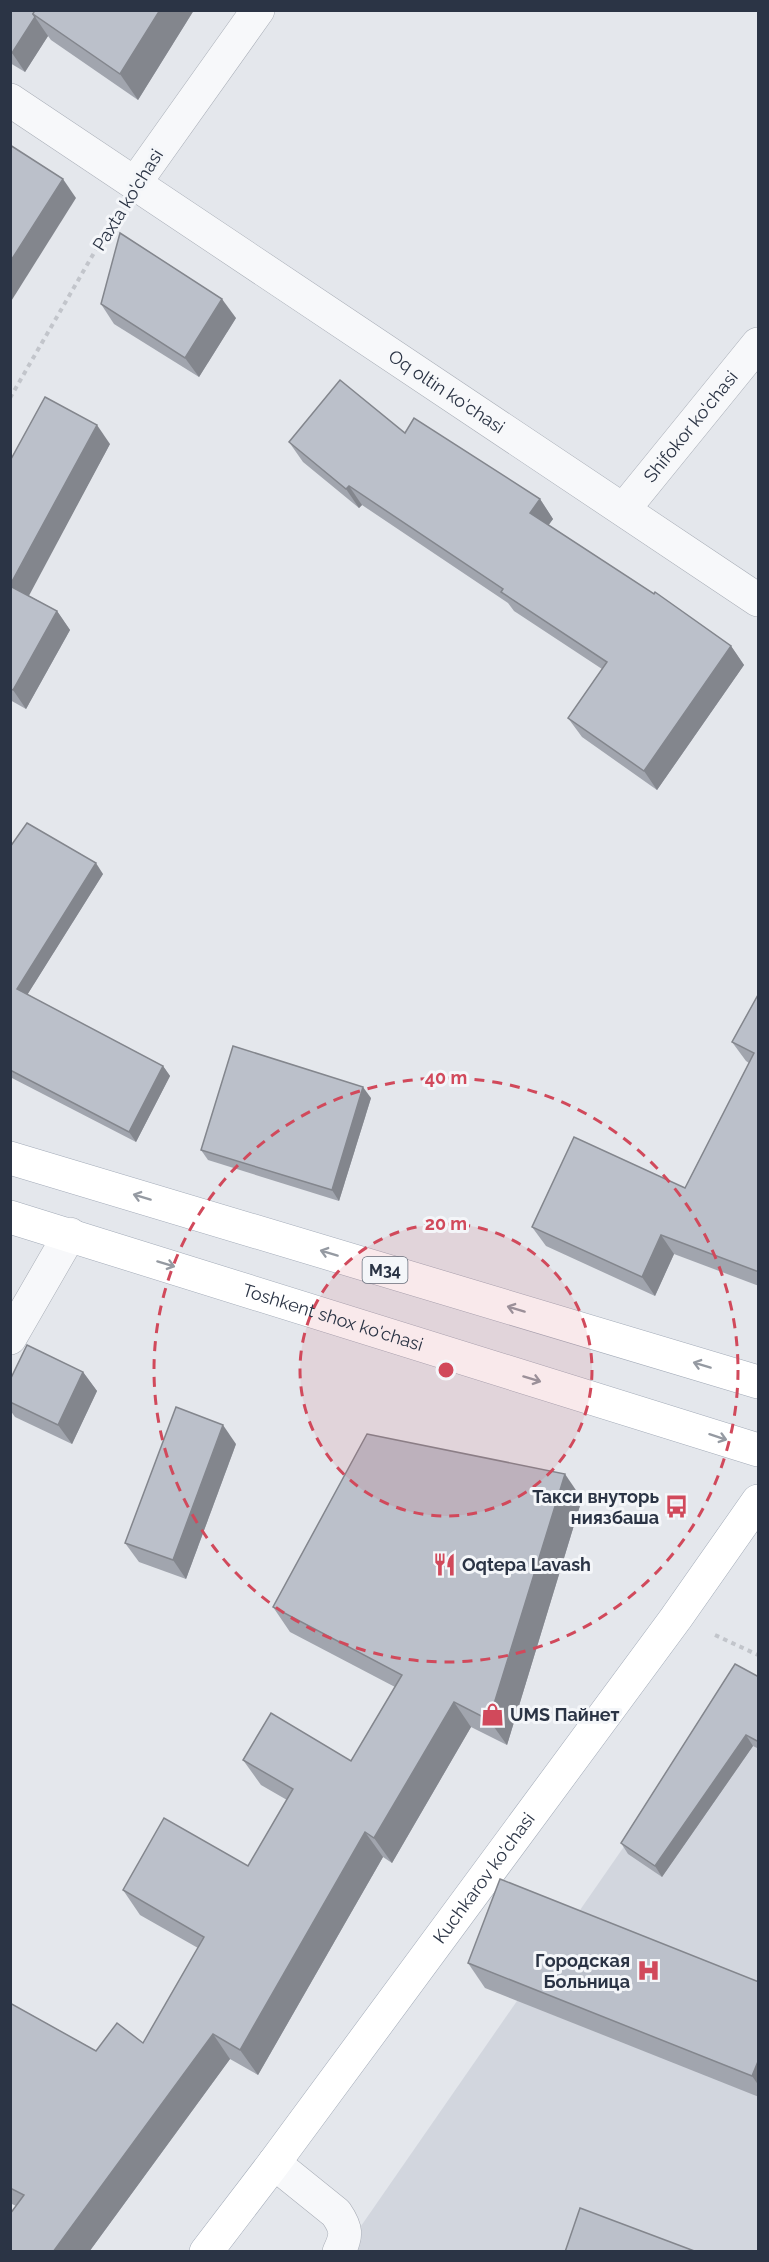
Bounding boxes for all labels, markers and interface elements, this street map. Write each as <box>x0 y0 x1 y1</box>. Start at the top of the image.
street label: Paxta ko'chasi <box>88 145 167 254</box>
street label: Oq oltin ko'chasi <box>385 345 509 438</box>
street label: Shifokor ko'chasi <box>639 366 742 486</box>
text: 40 m <box>425 1067 467 1088</box>
one-way arrow <box>133 1191 152 1202</box>
text: 20 m <box>425 1213 467 1234</box>
one-way arrow <box>320 1247 339 1258</box>
road number: M34 <box>362 1257 408 1283</box>
one-way arrow <box>156 1259 175 1270</box>
street label: Toshkent shox ko'chasi <box>240 1279 426 1355</box>
one-way arrow <box>507 1303 526 1314</box>
one-way arrow <box>693 1359 712 1370</box>
centre of rings <box>436 1360 456 1380</box>
one-way arrow <box>522 1374 541 1385</box>
one-way arrow <box>708 1432 727 1443</box>
place label: Такси внуторь ниязбаша <box>532 1486 659 1528</box>
bus stop icon: Такси внуторь ниязбаша <box>664 1494 690 1520</box>
restaurant icon: Oqtepa Lavash <box>431 1552 457 1578</box>
place label: Oqtepa Lavash <box>462 1554 591 1575</box>
shop icon: UMS Пайнет <box>479 1702 505 1728</box>
place label: UMS Пайнет <box>510 1704 620 1725</box>
street label: Kuchkarov ko'chasi <box>429 1808 539 1947</box>
place label: Городская Больница <box>535 1950 630 1992</box>
hospital icon: Городская Больница <box>635 1958 661 1984</box>

